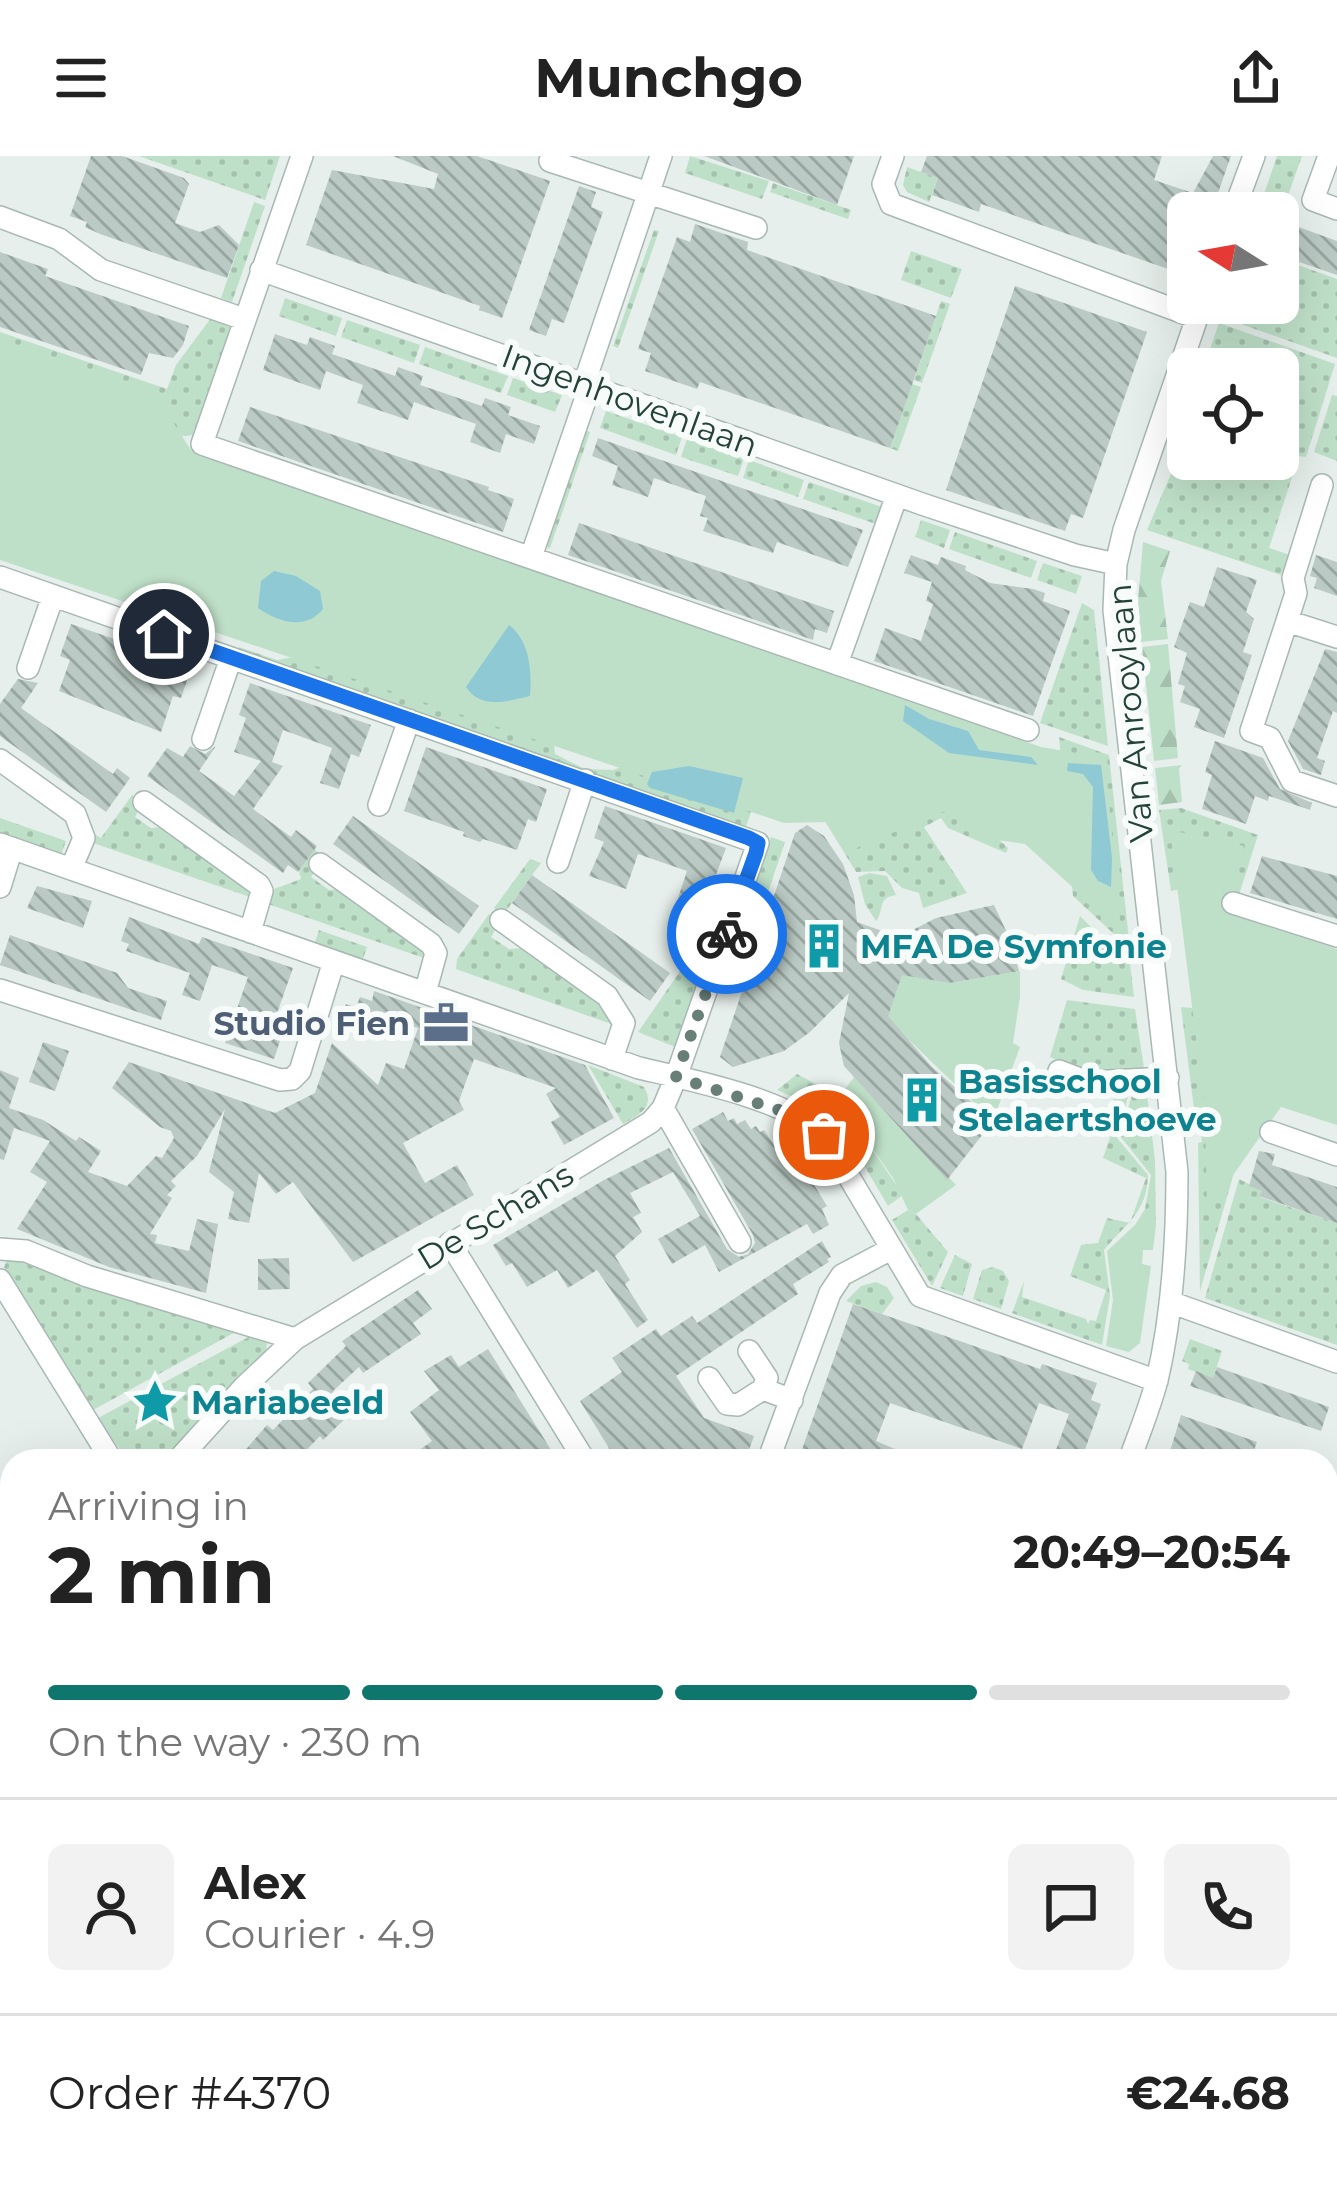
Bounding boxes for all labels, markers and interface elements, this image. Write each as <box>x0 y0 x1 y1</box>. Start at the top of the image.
icon: menu <box>48 45 114 111</box>
text: Munchgo <box>534 45 803 111</box>
icon: share <box>1223 45 1289 111</box>
north arrow <box>1167 192 1299 324</box>
map controls <box>1167 192 1299 480</box>
street label: Ingenhovenlaan <box>497 335 763 465</box>
button: locate <box>1167 348 1299 480</box>
street label: Van Anrooylaan <box>1099 582 1161 844</box>
pin <box>113 583 215 685</box>
icon: home <box>131 601 197 667</box>
courier <box>667 874 787 994</box>
icon: bike <box>694 901 760 967</box>
building icon: MFA De Symfonie <box>799 921 849 971</box>
place label: MFA De Symfonie <box>860 926 1167 966</box>
office icon: Studio Fien <box>421 998 471 1048</box>
place label: Studio Fien <box>214 1003 410 1043</box>
place label: Basisschool Stelaertshoeve <box>958 1061 1217 1139</box>
building icon: Basisschool Stelaertshoeve <box>897 1075 947 1125</box>
pin <box>773 1084 875 1186</box>
icon: bag <box>791 1102 857 1168</box>
street label: De Schans <box>410 1154 580 1278</box>
place icon: Mariabeeld <box>130 1377 180 1427</box>
place label: Mariabeeld <box>191 1382 384 1422</box>
text: Arriving in <box>48 1482 249 1530</box>
text: 20:49–20:54 <box>1013 1524 1290 1579</box>
text: 2 min <box>48 1527 275 1623</box>
text: On the way · 230 m <box>48 1718 422 1766</box>
button: person <box>48 1844 174 1970</box>
button: chat <box>1008 1844 1134 1970</box>
button: phone <box>1164 1844 1290 1970</box>
text: Alex <box>204 1855 307 1910</box>
text: Courier · 4.9 <box>204 1910 435 1958</box>
text: Order #4370 <box>48 2065 331 2120</box>
text: €24.68 <box>1126 2065 1290 2120</box>

